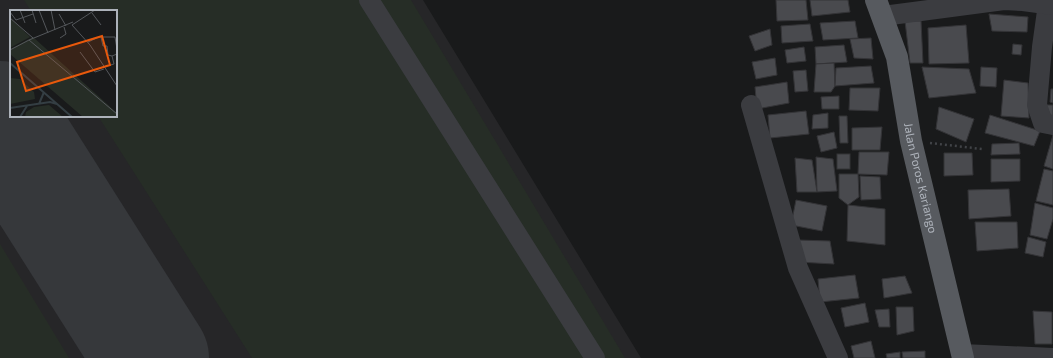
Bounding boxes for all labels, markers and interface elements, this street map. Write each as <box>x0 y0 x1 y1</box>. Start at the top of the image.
inset map <box>10 10 117 117</box>
street label: Jalan Poros Kariango <box>902 121 941 235</box>

